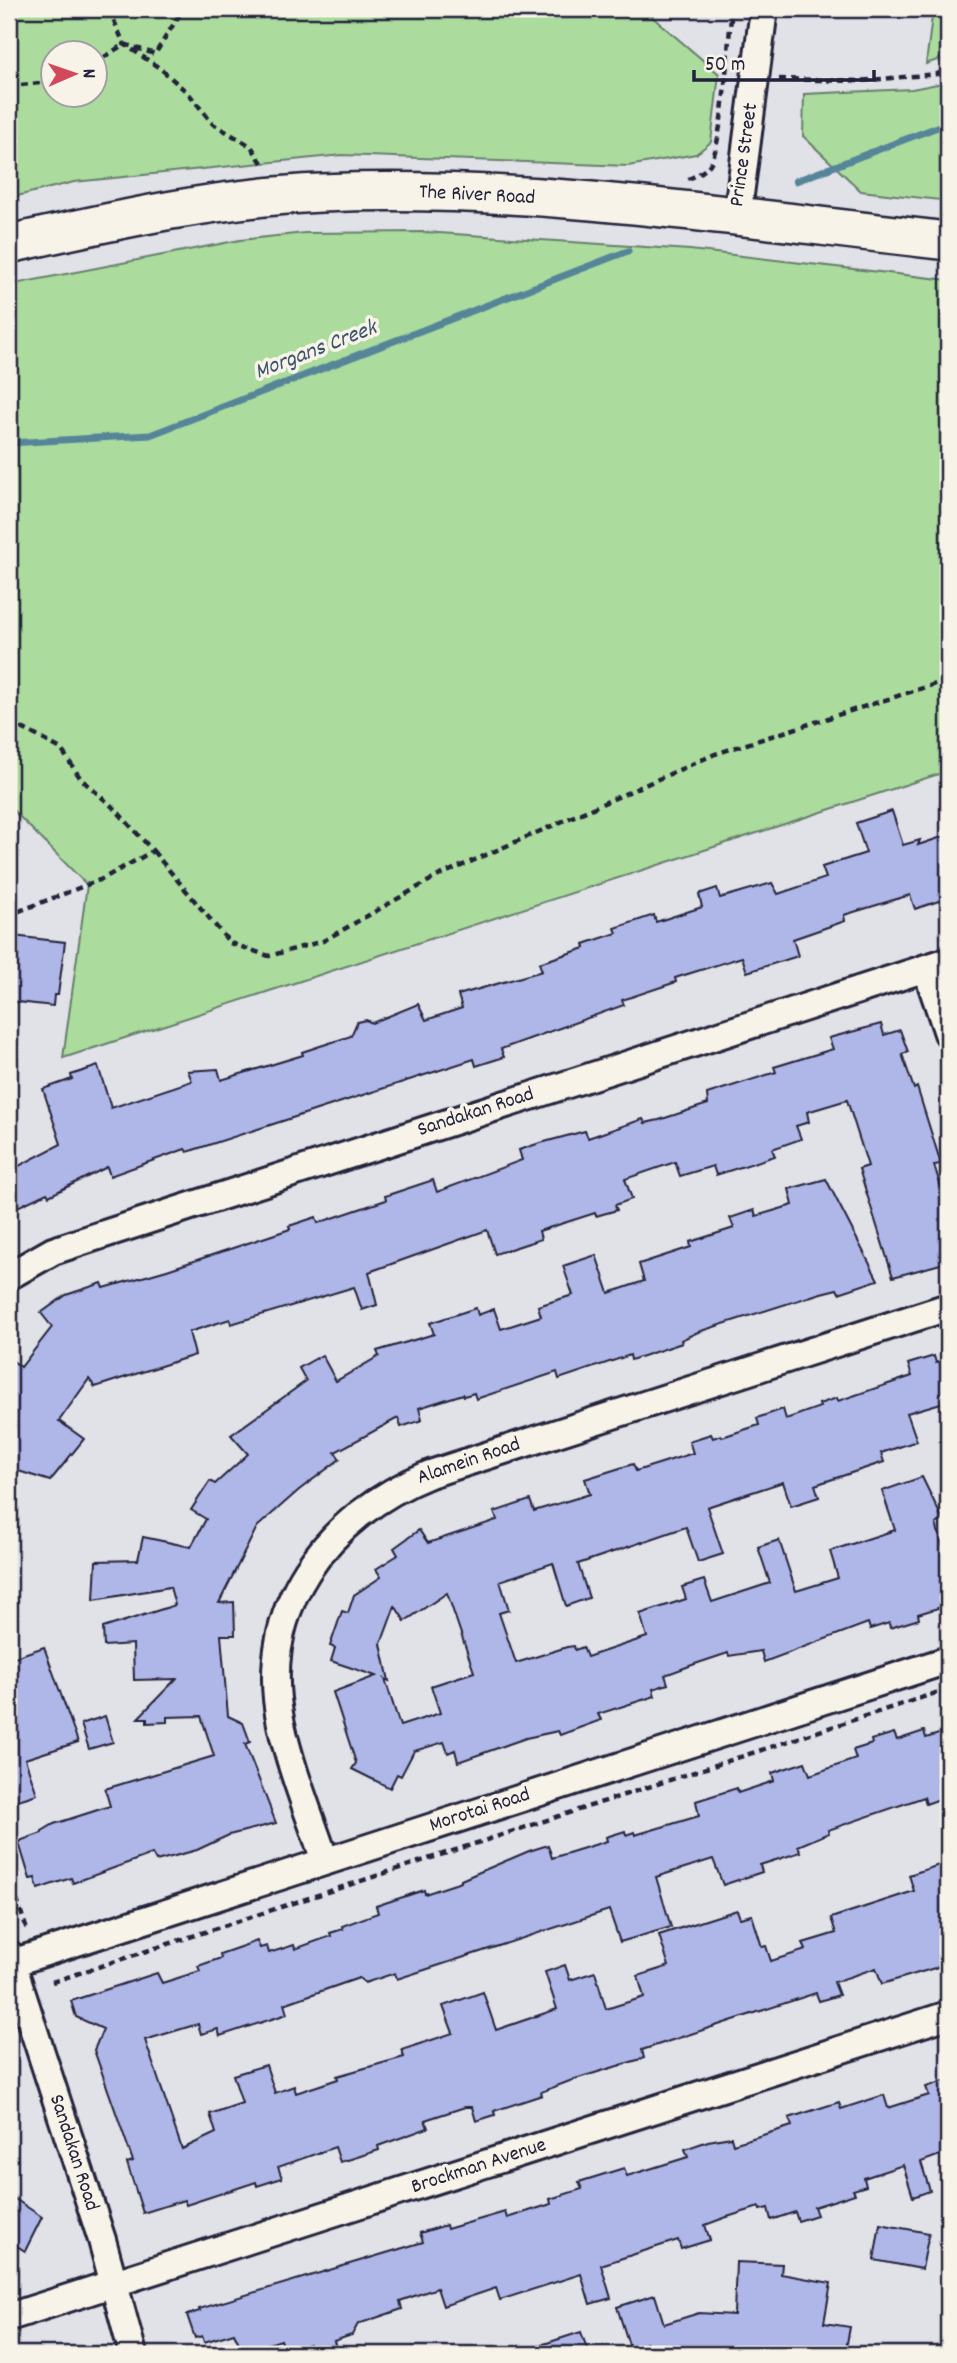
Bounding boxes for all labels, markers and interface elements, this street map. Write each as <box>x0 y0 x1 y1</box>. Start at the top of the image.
north arrow <box>38 38 108 108</box>
scale bar <box>694 38 875 82</box>
text: 50 m <box>705 51 745 81</box>
text: N <box>74 68 101 79</box>
street label: Prince Street <box>723 101 767 209</box>
street label: The River Road <box>418 178 536 214</box>
water label: Morgans Creek <box>250 312 384 389</box>
street label: Sandakan Road <box>414 1080 538 1146</box>
street label: Alamein Road <box>413 1430 525 1494</box>
street label: Morotai Road <box>426 1781 534 1841</box>
street label: Sandakan Road <box>40 2091 106 2215</box>
street label: Brockman Avenue <box>408 2131 550 2203</box>

